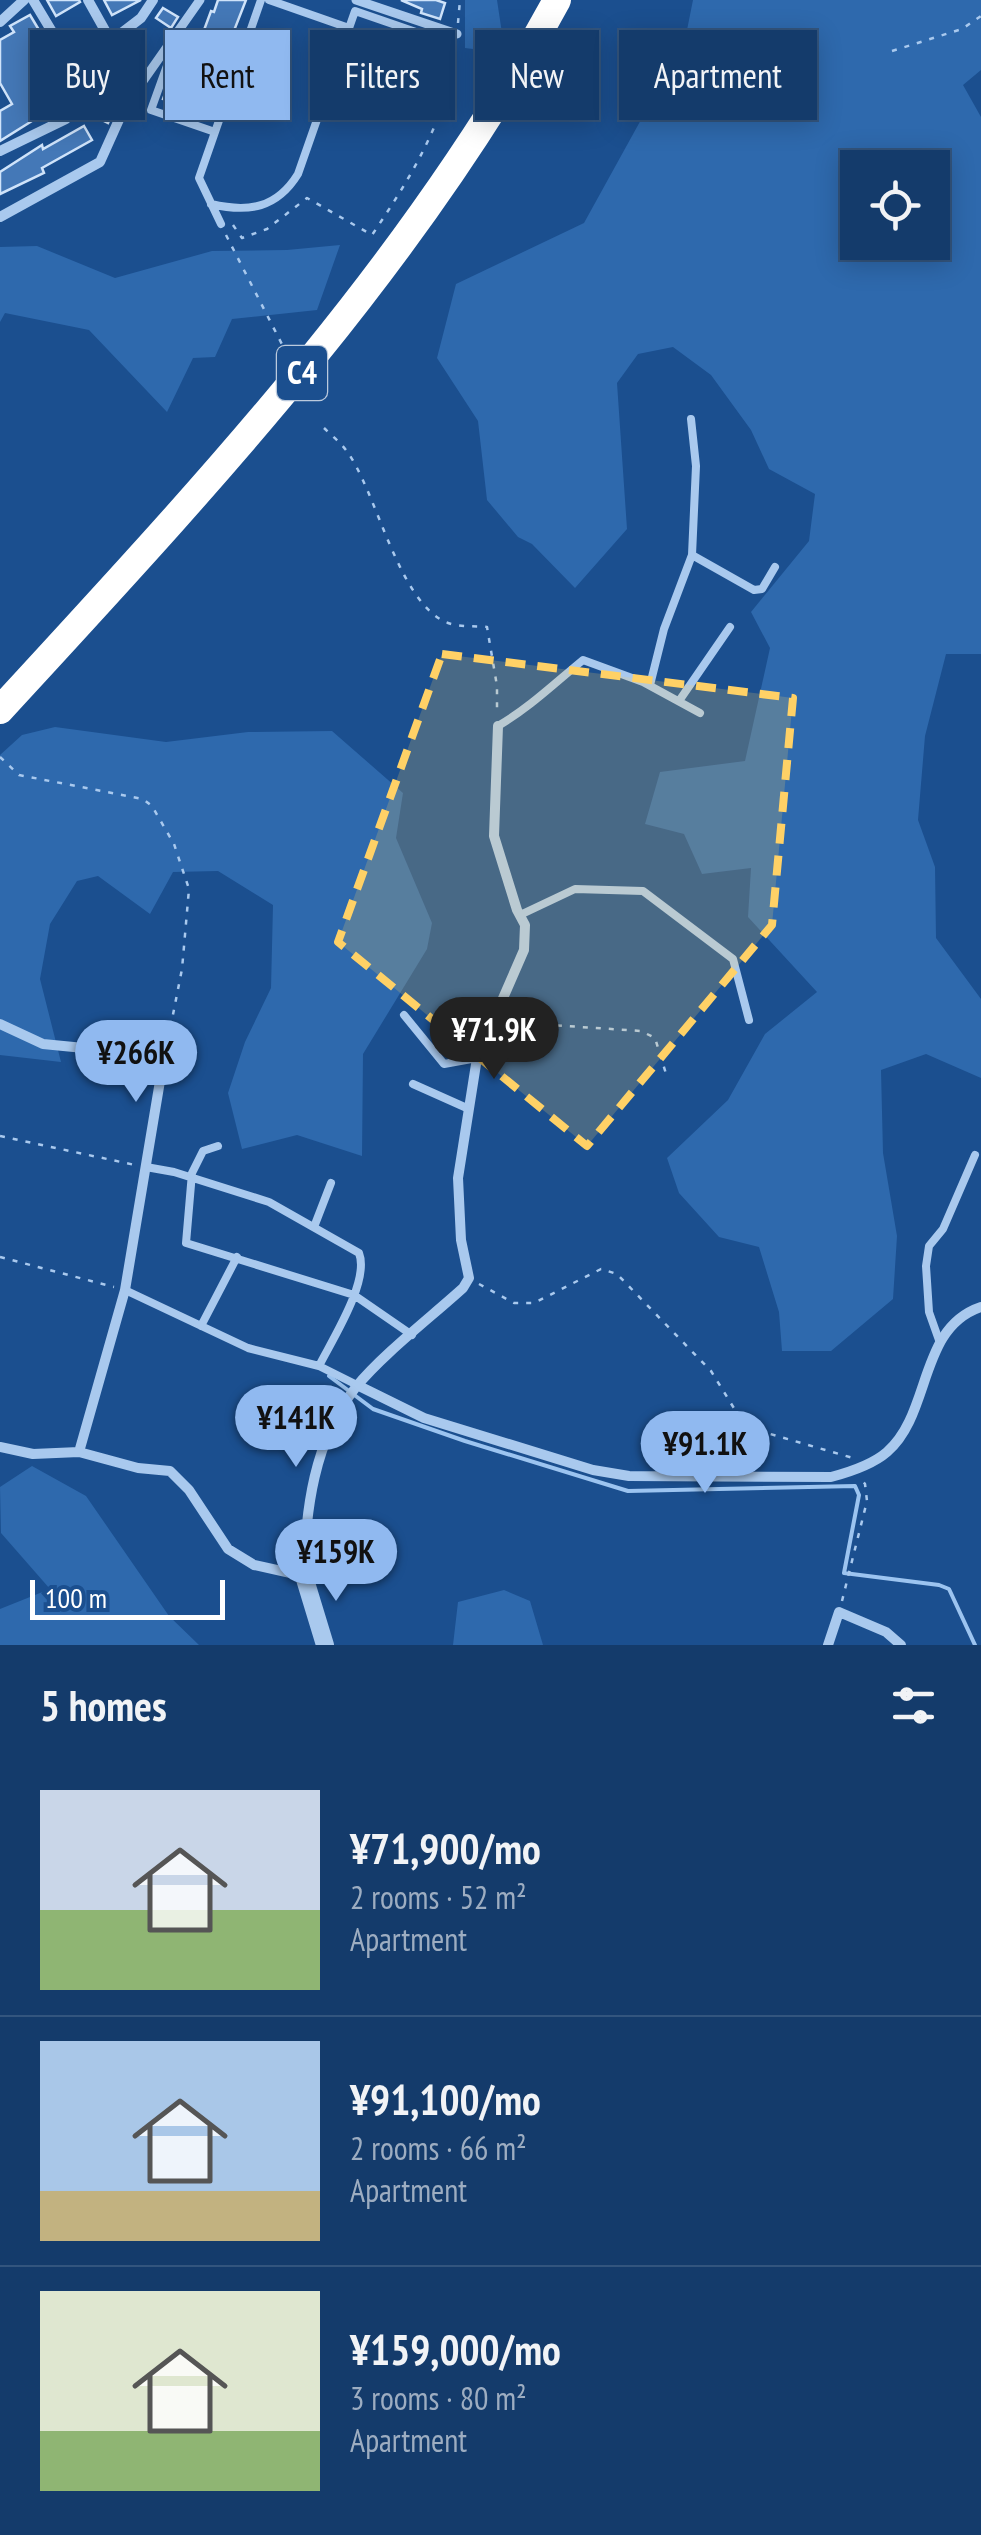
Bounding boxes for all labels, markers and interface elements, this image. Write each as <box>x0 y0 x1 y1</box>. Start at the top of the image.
chip: Buy <box>30 30 145 120</box>
chip: Rent <box>165 30 290 120</box>
chip: Filters <box>310 30 455 120</box>
chip: New <box>475 30 599 120</box>
chip: Apartment <box>619 30 817 120</box>
map controls <box>840 150 950 260</box>
button: locate <box>840 150 950 260</box>
road number: C4 <box>277 346 327 400</box>
pin: ¥71.9K <box>413 997 575 1082</box>
text: ¥71.9K <box>452 1008 536 1050</box>
pin: ¥266K <box>66 1020 206 1105</box>
text: ¥266K <box>97 1031 175 1073</box>
pin: ¥141K <box>226 1385 366 1470</box>
text: ¥141K <box>257 1396 335 1438</box>
pin: ¥91.1K <box>624 1411 786 1496</box>
text: ¥91.1K <box>663 1422 747 1464</box>
pin: ¥159K <box>266 1519 406 1604</box>
text: ¥159K <box>297 1530 375 1572</box>
scale bar <box>30 1575 225 1620</box>
text: 100 m <box>45 1579 107 1616</box>
text: 5 homes <box>40 1678 167 1733</box>
icon: filters <box>886 1678 941 1733</box>
text: ¥71,900/mo <box>350 1821 541 1876</box>
icon: home <box>120 1830 240 1950</box>
text: 2 rooms · 52 m² <box>350 1876 527 1918</box>
text: Apartment <box>350 1918 467 1960</box>
text: ¥91,100/mo <box>350 2072 541 2127</box>
icon: home <box>120 2081 240 2201</box>
text: 2 rooms · 66 m² <box>350 2127 527 2169</box>
text: Apartment <box>350 2169 467 2211</box>
text: ¥159,000/mo <box>350 2322 561 2377</box>
icon: home <box>120 2331 240 2451</box>
text: 3 rooms · 80 m² <box>350 2377 527 2419</box>
text: Apartment <box>350 2419 467 2461</box>

